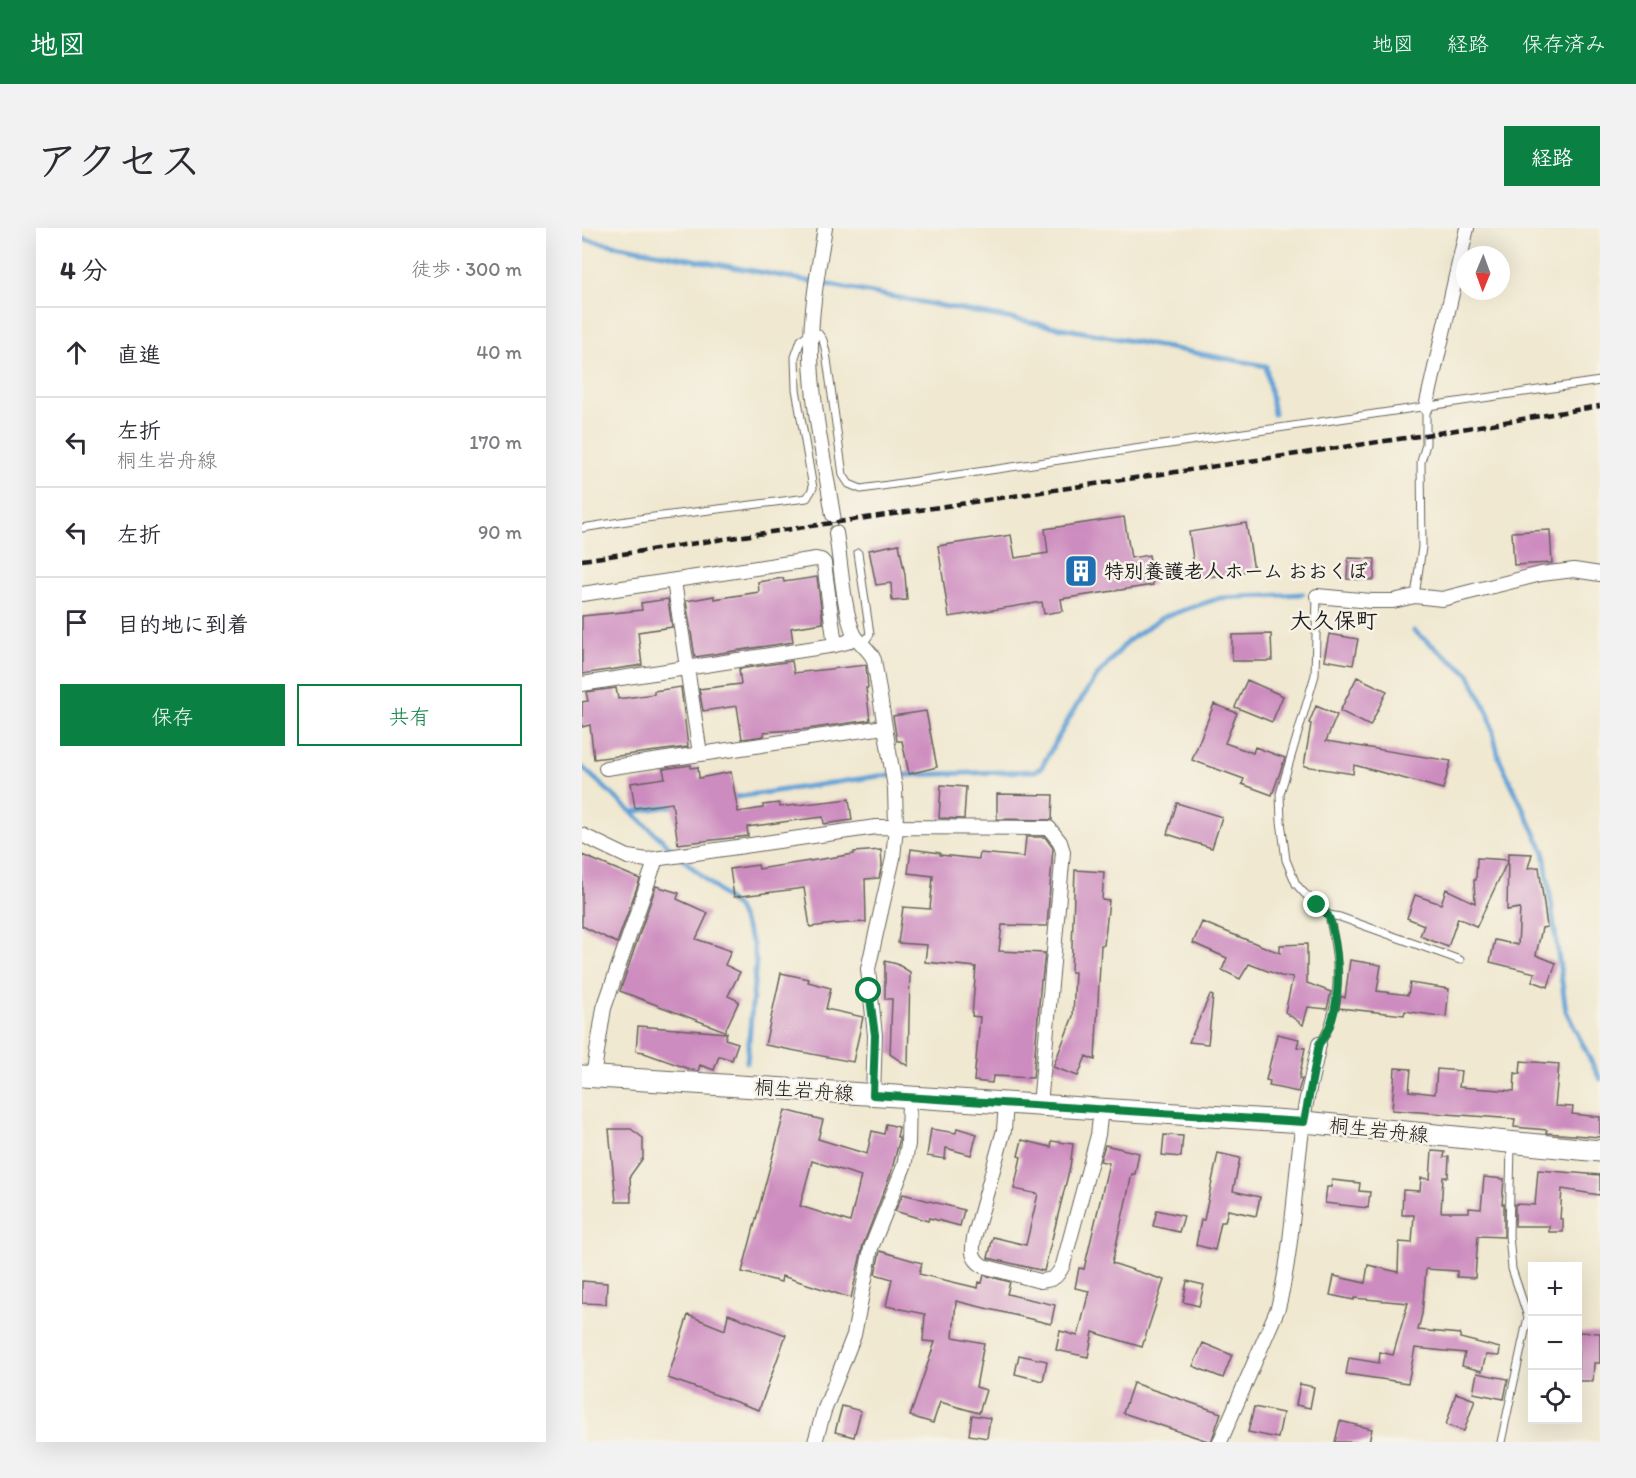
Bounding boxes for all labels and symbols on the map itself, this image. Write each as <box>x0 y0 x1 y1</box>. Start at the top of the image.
north arrow <box>1456 246 1510 300</box>
building icon: 特別養護老人ホーム おおくぼ <box>1063 553 1099 589</box>
place label: 特別養護老人ホーム おおくぼ <box>1104 559 1368 583</box>
district label: 大久保町 <box>1290 607 1378 634</box>
route end <box>1303 891 1329 917</box>
route start <box>855 977 881 1003</box>
street label: 桐生岩舟線 <box>753 1075 855 1105</box>
street label: 桐生岩舟線 <box>1328 1113 1430 1147</box>

